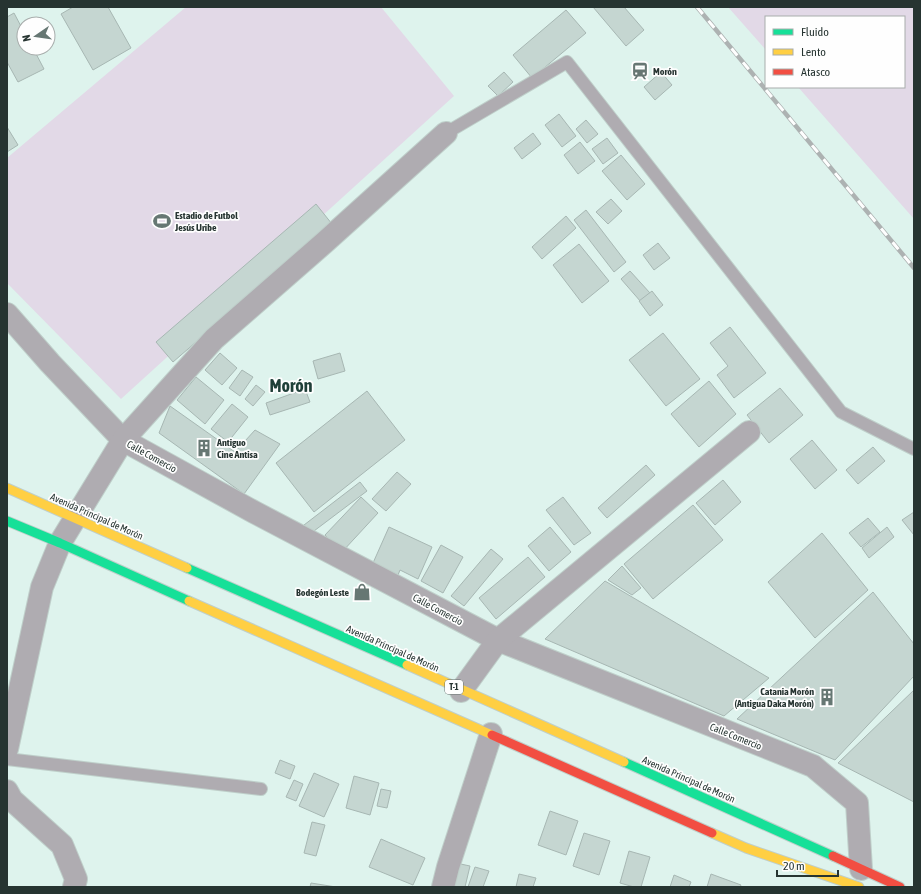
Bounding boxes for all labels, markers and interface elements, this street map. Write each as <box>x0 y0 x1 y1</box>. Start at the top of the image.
north arrow <box>16 16 56 56</box>
legend <box>765 16 905 88</box>
text: Fluido <box>801 25 829 39</box>
text: N <box>20 34 33 43</box>
text: Lento <box>801 45 826 59</box>
station icon: Morón <box>630 61 650 81</box>
text: Atasco <box>801 65 831 79</box>
place label: Morón <box>653 66 677 77</box>
place label: Estadio de Futbol Jesús Uribe <box>174 210 238 233</box>
sports icon: Estadio de Futbol Jesús Uribe <box>152 211 172 231</box>
district label: Morón <box>269 375 313 396</box>
place label: Antiguo Cine Antisa <box>216 437 258 460</box>
street label: Calle Comercio <box>125 438 179 475</box>
building icon: Antiguo Cine Antisa <box>194 438 214 458</box>
street label: Avenida Principal de Morón <box>49 491 145 542</box>
shop icon: Bodegón Leste <box>352 582 372 602</box>
place label: Bodegón Leste <box>296 587 349 598</box>
street label: Calle Comercio <box>411 592 465 627</box>
street label: Avenida Principal de Morón <box>345 623 441 674</box>
road number: T-1 <box>445 680 463 694</box>
place label: Catania Morón (Antigua Daka Morón) <box>735 686 814 709</box>
building icon: Catania Morón (Antigua Daka Morón) <box>817 687 837 707</box>
street label: Calle Comercio <box>708 721 764 752</box>
street label: Avenida Principal de Morón <box>641 754 737 805</box>
scale bar <box>777 852 838 878</box>
text: 20 m <box>783 859 805 873</box>

